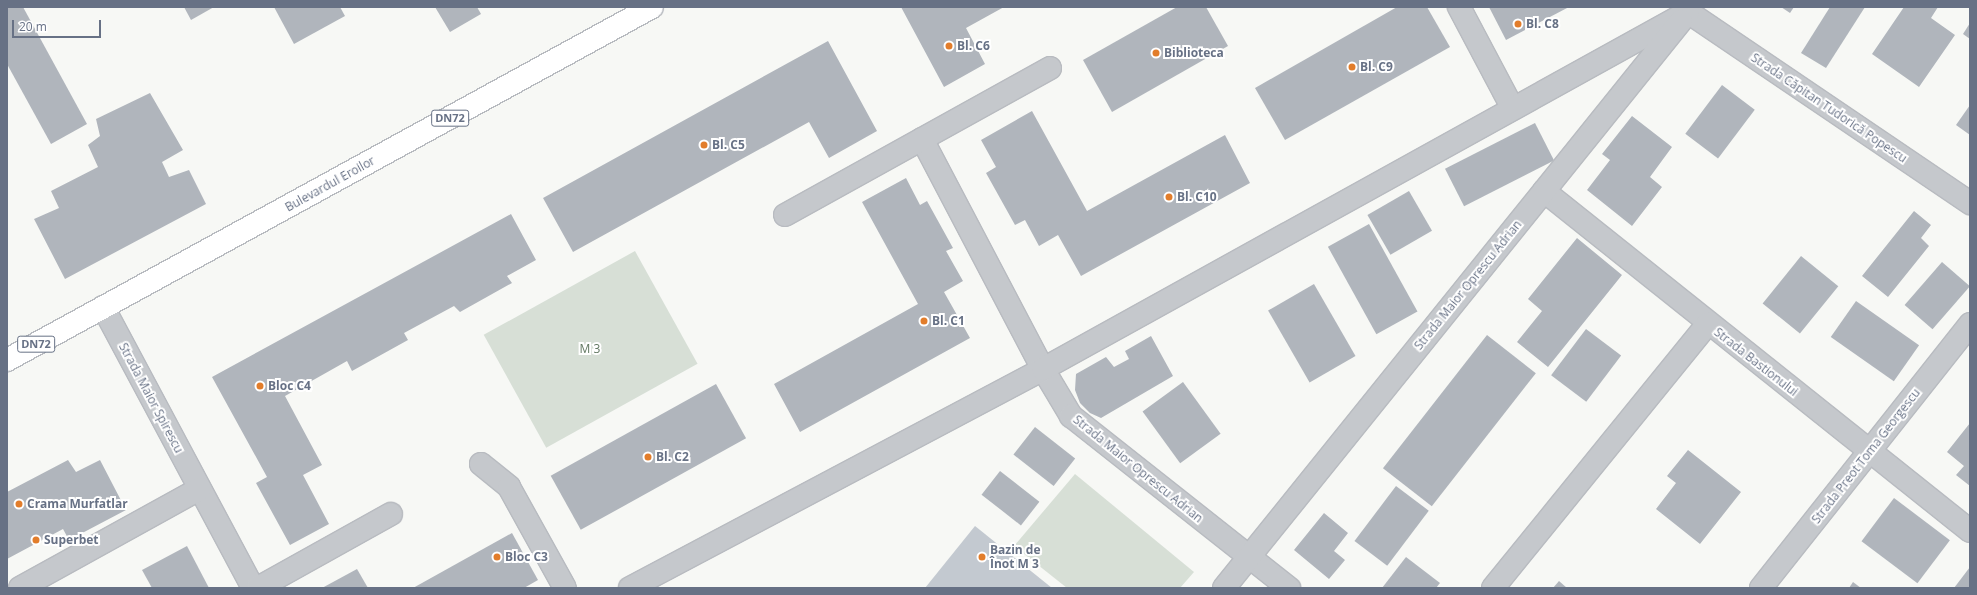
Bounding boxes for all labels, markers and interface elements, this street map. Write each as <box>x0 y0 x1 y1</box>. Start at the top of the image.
scale bar <box>14 12 103 38</box>
place label: Bl. C8 <box>1526 17 1559 31</box>
text: 20 m <box>19 18 47 35</box>
marker: Bl. C8 <box>1513 19 1523 29</box>
place label: Bl. C6 <box>957 39 990 53</box>
marker: Bl. C6 <box>944 41 954 51</box>
place label: Biblioteca <box>1164 46 1224 60</box>
marker: Biblioteca <box>1151 48 1161 58</box>
street label: Strada Căpitan Tudorică Popescu <box>1748 50 1910 166</box>
place label: Bl. C9 <box>1360 60 1393 74</box>
marker: Bl. C9 <box>1347 62 1357 72</box>
road number: DN72 <box>431 109 469 127</box>
place label: Bl. C5 <box>712 138 745 152</box>
marker: Bl. C5 <box>699 140 709 150</box>
street label: Bulevardul Eroilor <box>283 153 377 215</box>
place label: Bl. C10 <box>1177 190 1217 204</box>
marker: Bl. C10 <box>1164 192 1174 202</box>
street label: Strada Maior Oprescu Adrian <box>1411 217 1525 353</box>
place label: Bl. C1 <box>932 314 965 328</box>
marker: Bl. C1 <box>919 316 929 326</box>
street label: Strada Bastionului <box>1711 325 1801 399</box>
road number: DN72 <box>17 335 55 353</box>
street label: Strada Maior Spirescu <box>116 340 186 456</box>
park label: M 3 <box>580 342 600 356</box>
place label: Bloc C4 <box>268 379 311 393</box>
marker: Bloc C4 <box>255 381 265 391</box>
street label: Strada Preot Toma Georgescu <box>1809 386 1923 526</box>
street label: Strada Maior Oprescu Adrian <box>1070 412 1206 526</box>
place label: Bl. C2 <box>656 450 689 464</box>
marker: Bl. C2 <box>643 452 653 462</box>
place label: Crama Murfatlar <box>27 497 128 511</box>
marker: Crama Murfatlar <box>14 499 24 509</box>
place label: Superbet <box>44 533 99 547</box>
marker: Superbet <box>31 535 41 545</box>
place label: Bazin de Înot M 3 <box>990 543 1041 571</box>
place label: Bloc C3 <box>505 550 548 564</box>
marker: Bloc C3 <box>492 552 502 562</box>
marker: Bazin de Înot M 3 <box>977 552 987 562</box>

